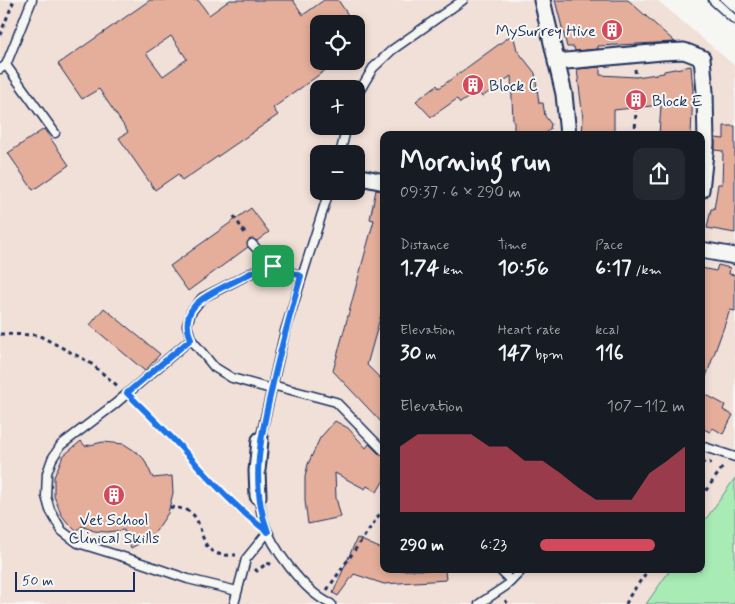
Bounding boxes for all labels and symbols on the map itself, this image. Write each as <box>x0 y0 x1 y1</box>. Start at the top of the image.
building icon: MySurrey Hive <box>600 18 624 42</box>
place label: MySurrey Hive <box>496 21 596 42</box>
building icon: Block C <box>461 73 485 97</box>
place label: Block C <box>489 76 538 97</box>
building icon: Block E <box>624 88 648 112</box>
place label: Block E <box>652 91 703 112</box>
pin <box>252 245 294 287</box>
building icon: Vet School Clinical Skills <box>102 483 126 507</box>
place label: Vet School Clinical Skills <box>69 510 159 549</box>
scale bar <box>15 569 135 592</box>

